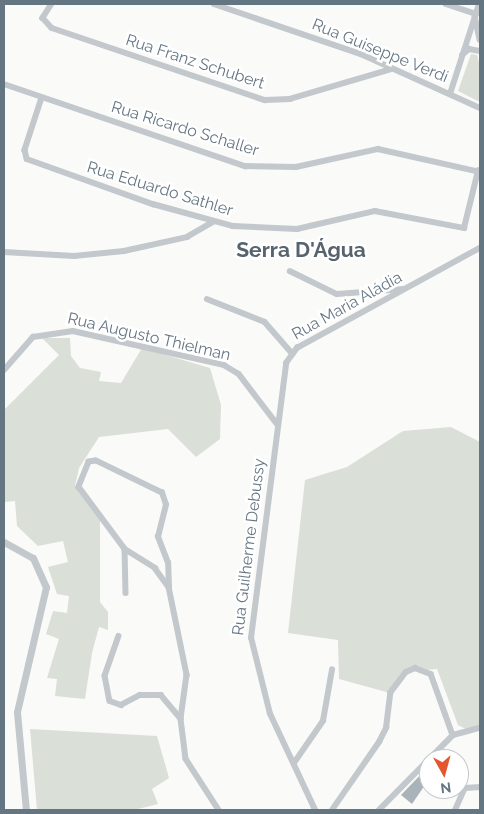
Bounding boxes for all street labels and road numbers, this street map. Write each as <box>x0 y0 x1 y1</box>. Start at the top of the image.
street label: Rua Guiseppe Verdi <box>309 15 451 87</box>
street label: Rua Franz Schubert <box>123 31 267 93</box>
street label: Rua Ricardo Schaller <box>109 97 261 161</box>
street label: Rua Eduardo Sathler <box>85 158 235 220</box>
street label: Rua Maria Aládia <box>288 268 406 344</box>
street label: Rua Augusto Thielman <box>65 309 233 365</box>
street label: Rua Guilherme Debussy <box>229 457 269 637</box>

